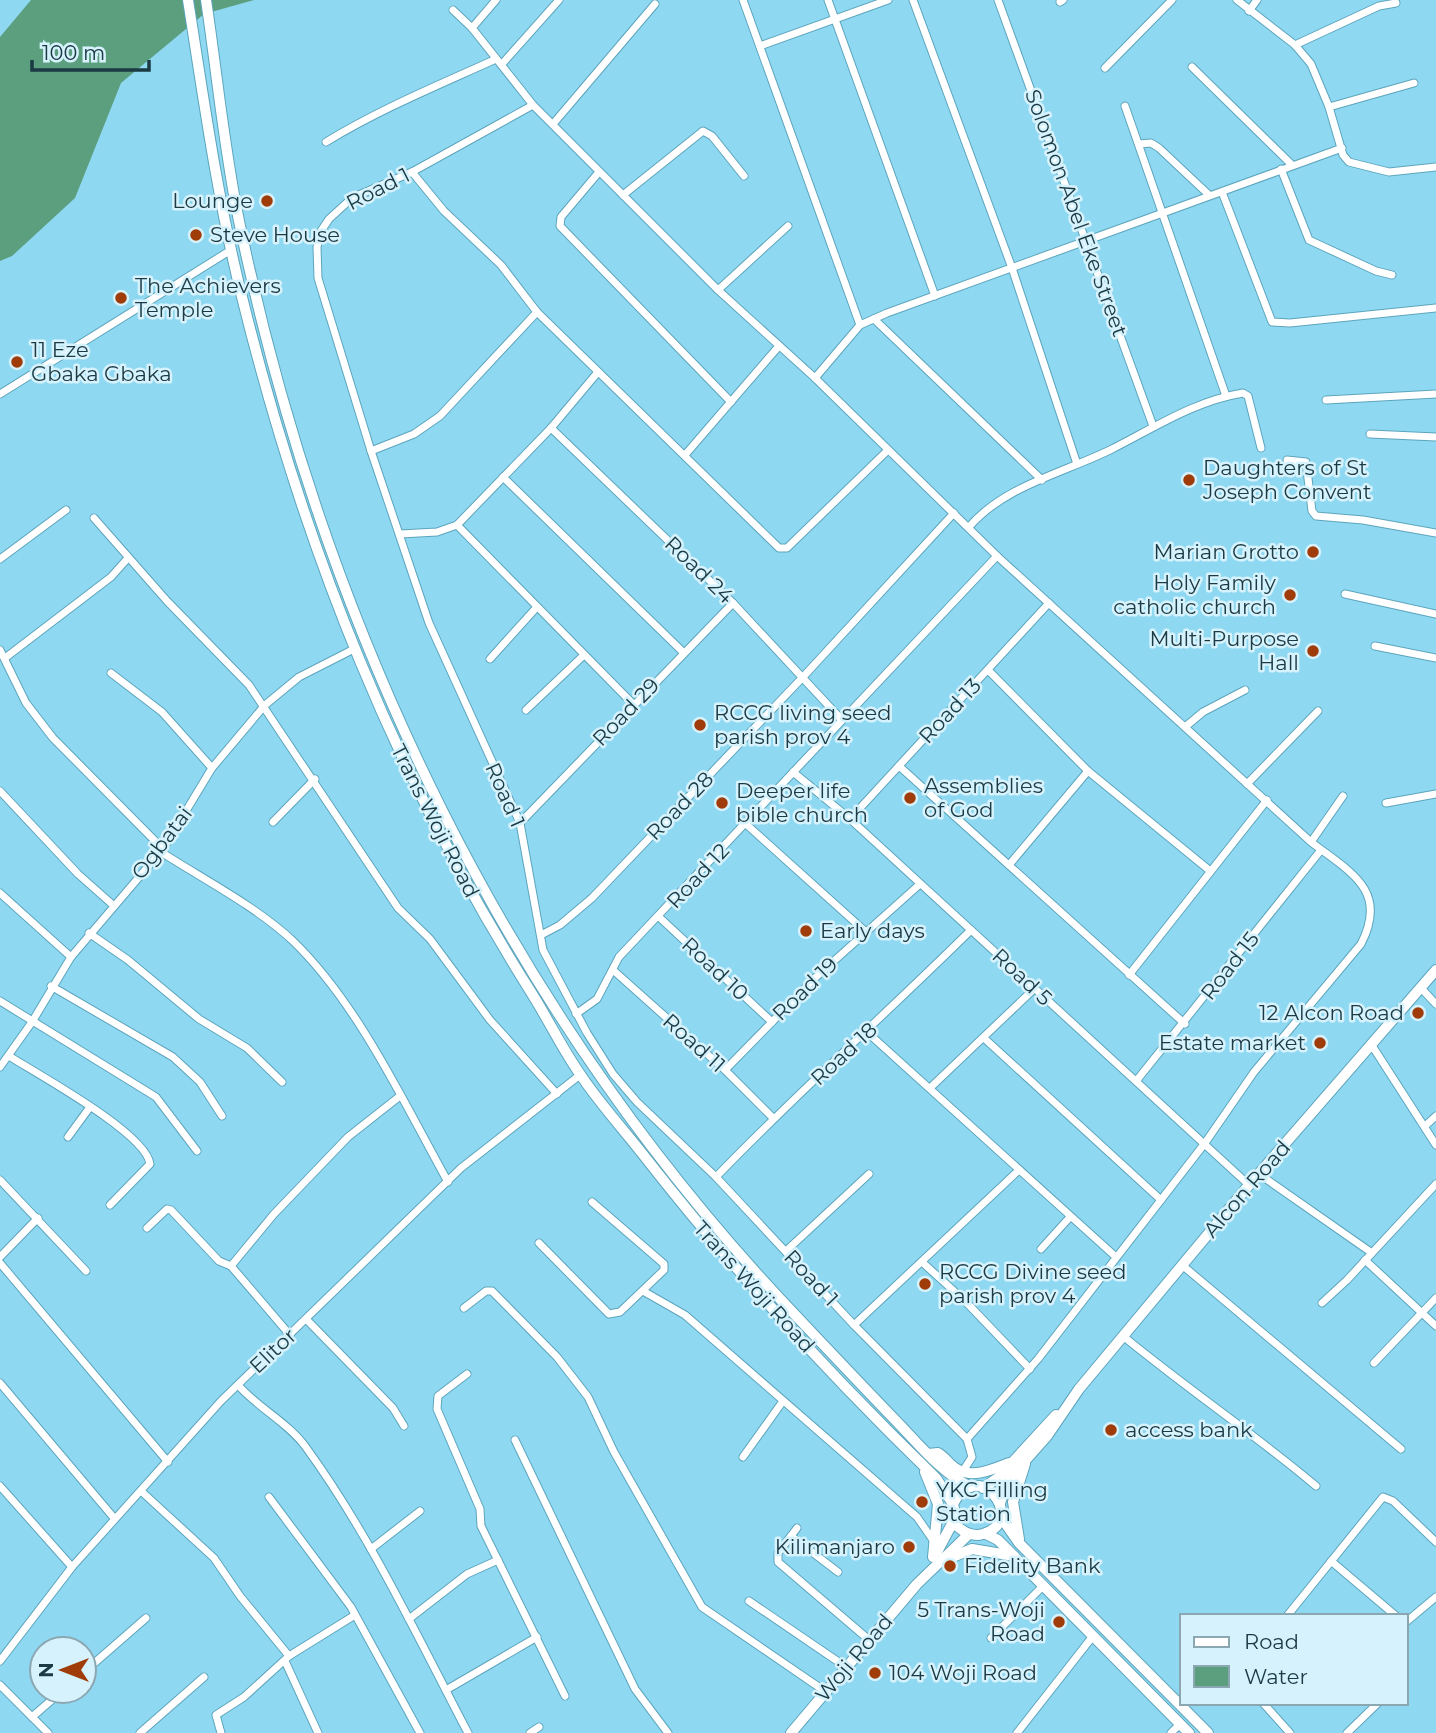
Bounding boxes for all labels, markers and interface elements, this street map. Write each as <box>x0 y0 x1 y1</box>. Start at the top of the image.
scale bar <box>32 28 149 72</box>
text: 100 m <box>42 40 105 65</box>
street label: Solomon Abel Eke Street <box>1020 86 1133 340</box>
street label: Road 1 <box>342 162 414 215</box>
place label: Lounge <box>172 188 253 213</box>
marker: Lounge <box>259 193 275 209</box>
place label: Steve House <box>210 222 340 247</box>
marker: Steve House <box>188 227 204 243</box>
place label: The Achievers Temple <box>135 273 281 322</box>
marker: The Achievers Temple <box>113 290 129 306</box>
place label: 11 Eze Gbaka Gbaka <box>31 337 172 386</box>
marker: 11 Eze Gbaka Gbaka <box>9 354 25 370</box>
place label: Daughters of St Joseph Convent <box>1202 455 1372 504</box>
marker: Daughters of St Joseph Convent <box>1181 472 1197 488</box>
street label: Road 24 <box>660 531 739 608</box>
place label: Marian Grotto <box>1153 539 1299 564</box>
marker: Marian Grotto <box>1305 544 1321 560</box>
place label: Holy Family catholic church <box>1113 570 1277 619</box>
marker: Holy Family catholic church <box>1282 587 1298 603</box>
place label: Multi-Purpose Hall <box>1149 626 1299 675</box>
marker: Multi-Purpose Hall <box>1305 643 1321 659</box>
street label: Road 29 <box>587 672 664 751</box>
street label: Road 13 <box>913 673 986 748</box>
place label: RCCG living seed parish prov 4 <box>714 700 892 749</box>
marker: RCCG living seed parish prov 4 <box>692 717 708 733</box>
street label: Trans Woji Road <box>386 740 485 902</box>
street label: Road 1 <box>480 759 531 831</box>
street label: Road 28 <box>641 766 718 845</box>
place label: Assemblies of God <box>924 773 1043 822</box>
place label: Deeper life bible church <box>736 778 868 827</box>
marker: Assemblies of God <box>902 790 918 806</box>
marker: Deeper life bible church <box>714 795 730 811</box>
street label: Ogbatai <box>126 801 197 884</box>
street label: Road 12 <box>661 838 734 913</box>
place label: Early days <box>820 918 925 943</box>
marker: Early days <box>798 923 814 939</box>
street label: Road 15 <box>1195 926 1264 1005</box>
street label: Road 10 <box>677 932 754 1006</box>
street label: Road 5 <box>987 943 1057 1011</box>
street label: Road 19 <box>767 952 842 1026</box>
place label: 12 Alcon Road <box>1259 1000 1404 1025</box>
marker: 12 Alcon Road <box>1410 1005 1426 1021</box>
street label: Road 11 <box>658 1008 731 1077</box>
street label: Road 18 <box>805 1017 882 1091</box>
place label: Estate market <box>1159 1030 1306 1055</box>
marker: Estate market <box>1312 1035 1328 1051</box>
street label: Alcon Road <box>1198 1135 1295 1242</box>
street label: Trans Woji Road <box>689 1216 820 1358</box>
street label: Road 1 <box>779 1244 844 1311</box>
place label: RCCG Divine seed parish prov 4 <box>939 1259 1127 1308</box>
marker: RCCG Divine seed parish prov 4 <box>917 1276 933 1292</box>
street label: Elitor <box>244 1323 301 1378</box>
place label: access bank <box>1125 1417 1253 1442</box>
marker: access bank <box>1103 1422 1119 1438</box>
place label: YKC Filling Station <box>936 1477 1048 1526</box>
marker: YKC Filling Station <box>914 1494 930 1510</box>
place label: Kilimanjaro <box>775 1534 895 1559</box>
marker: Kilimanjaro <box>901 1539 917 1555</box>
place label: Fidelity Bank <box>964 1553 1101 1578</box>
marker: Fidelity Bank <box>942 1558 958 1574</box>
place label: 5 Trans-Woji Road <box>917 1597 1045 1646</box>
street label: Woji Road <box>810 1609 898 1707</box>
marker: 5 Trans-Woji Road <box>1051 1614 1067 1630</box>
legend <box>1180 1614 1408 1705</box>
text: Road <box>1244 1629 1299 1654</box>
north arrow <box>28 1635 98 1705</box>
place label: 104 Woji Road <box>889 1660 1037 1685</box>
text: N <box>35 1662 58 1678</box>
text: Water <box>1244 1664 1308 1689</box>
marker: 104 Woji Road <box>867 1665 883 1681</box>

